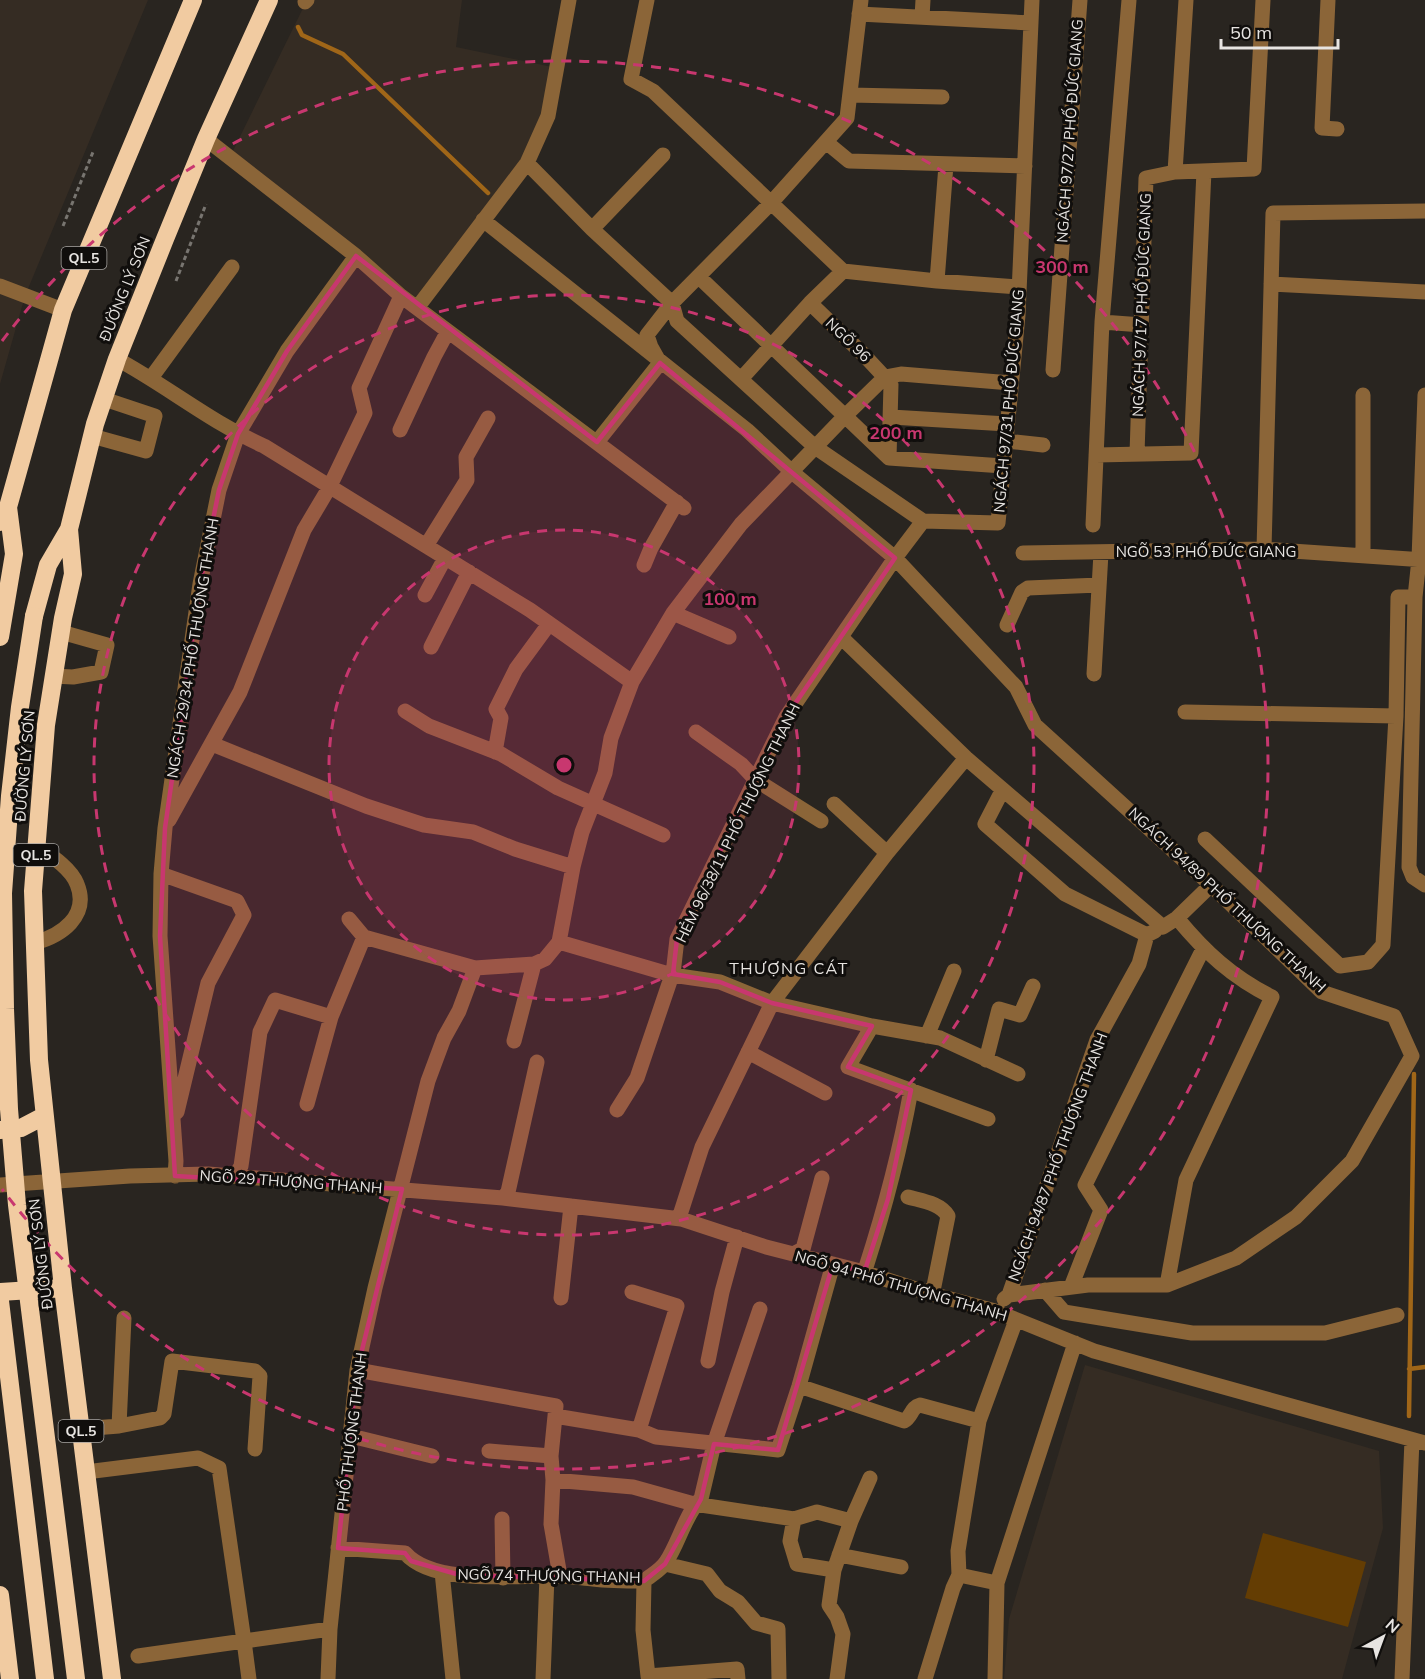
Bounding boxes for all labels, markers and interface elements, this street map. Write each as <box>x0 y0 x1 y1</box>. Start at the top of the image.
scale bar <box>1221 12 1338 50</box>
street label: NGÁCH 97/27 PHỐ ĐỨC GIANG <box>1051 18 1087 243</box>
text: 50 m <box>1230 21 1272 44</box>
street label: NGÁCH 97/17 PHỐ ĐỨC GIANG <box>1127 193 1155 417</box>
street label: ĐƯỜNG LÝ SƠN <box>95 234 154 344</box>
road number: QL.5 <box>62 247 106 269</box>
text: 300 m <box>1035 255 1089 278</box>
street label: NGÁCH 97/31 PHỐ ĐỨC GIANG <box>988 288 1028 513</box>
street label: NGÕ 96 <box>822 313 875 366</box>
text: 200 m <box>869 421 923 444</box>
street label: NGÁCH 29/34 PHỐ THƯỢNG THANH <box>162 516 222 779</box>
street label: NGÕ 53 PHỐ ĐỨC GIANG <box>1116 541 1296 561</box>
text: 100 m <box>703 587 757 610</box>
street label: HẺM 96/38/11 PHỐ THƯỢNG THANH <box>670 700 804 945</box>
street label: ĐƯỜNG LÝ SƠN <box>10 710 39 822</box>
centre of rings <box>554 755 574 775</box>
street label: NGÁCH 94/89 PHỐ THƯỢNG THANH <box>1125 802 1331 996</box>
road number: QL.5 <box>14 844 58 866</box>
district label: THƯỢNG CÁT <box>729 958 849 978</box>
street label: NGÁCH 94/87 PHỐ THƯỢNG THANH <box>1003 1030 1111 1284</box>
street label: NGÕ 29 THƯỢNG THANH <box>199 1166 383 1197</box>
street label: ĐƯỜNG LÝ SƠN <box>24 1198 57 1311</box>
street label: NGÕ 94 PHỐ THƯỢNG THANH <box>793 1245 1010 1325</box>
street label: PHỐ THƯỢNG THANH <box>331 1351 371 1513</box>
road number: QL.5 <box>58 1420 104 1442</box>
street label: NGÕ 74 THƯỢNG THANH <box>457 1564 641 1587</box>
north arrow <box>1353 1607 1413 1667</box>
text: N <box>1382 1614 1404 1637</box>

